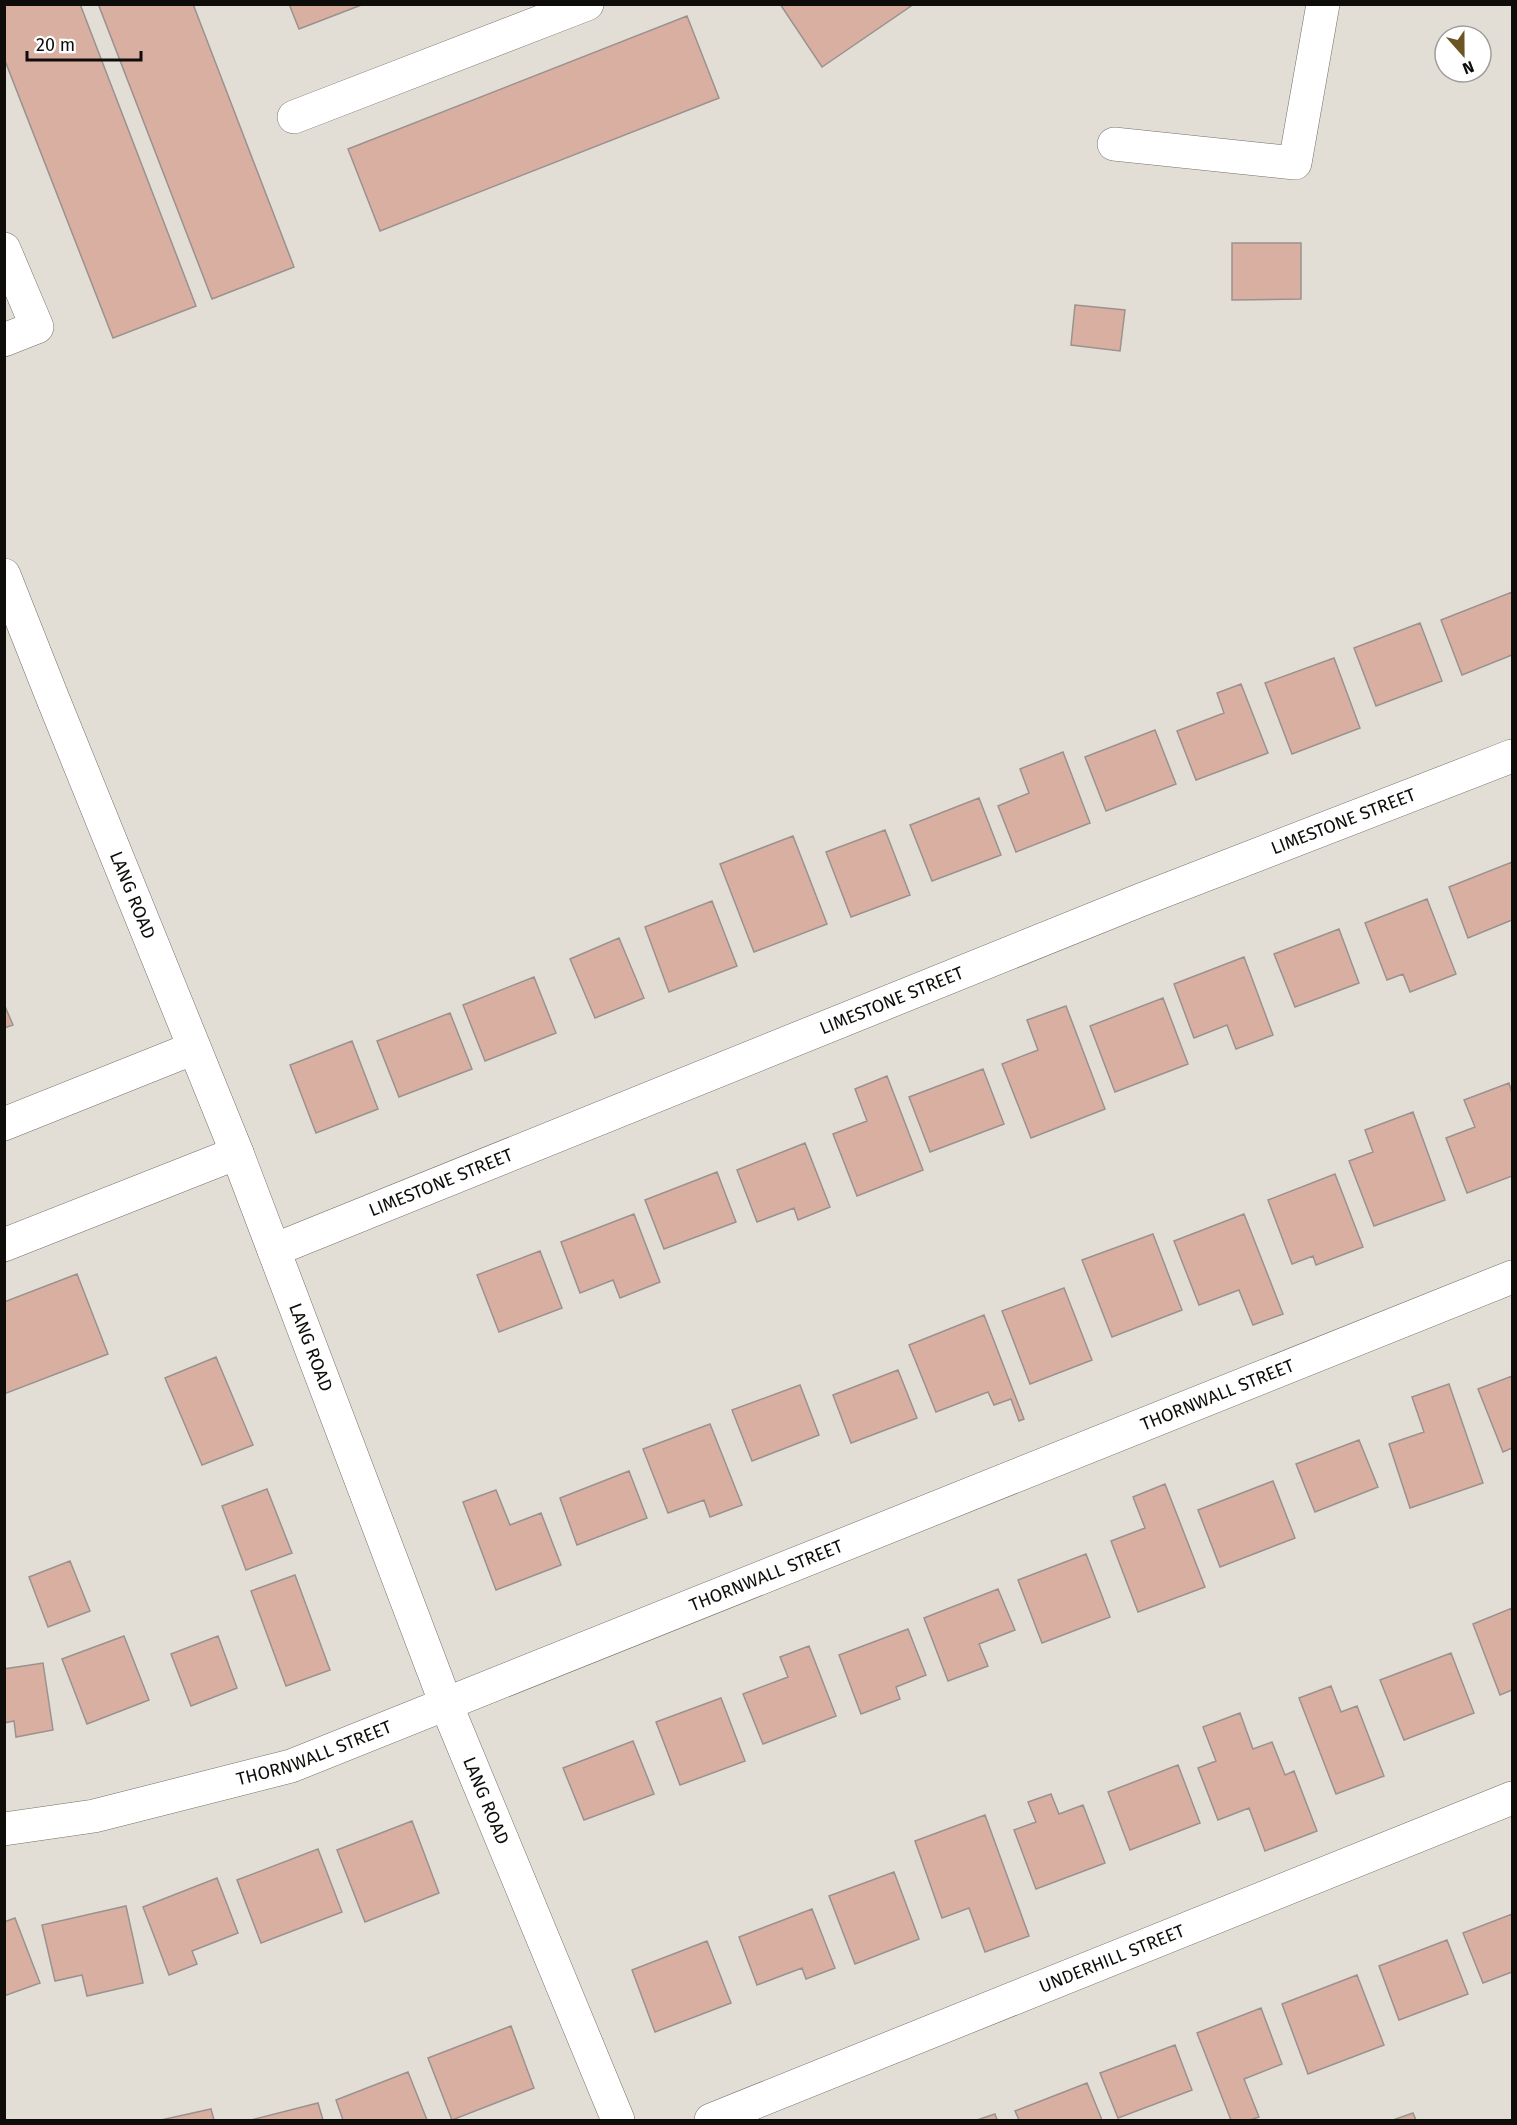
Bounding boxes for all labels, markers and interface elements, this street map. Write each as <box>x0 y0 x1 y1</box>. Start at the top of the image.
scale bar <box>27 24 141 62</box>
north arrow <box>1433 24 1493 84</box>
text: 20 m <box>36 34 75 56</box>
text: N <box>1460 57 1477 78</box>
street label: LIMESTONE STREET <box>1268 783 1419 859</box>
street label: LANG ROAD <box>105 848 160 942</box>
street label: LIMESTONE STREET <box>816 961 967 1039</box>
street label: LIMESTONE STREET <box>366 1143 517 1221</box>
street label: LANG ROAD <box>284 1300 337 1395</box>
street label: THORNWALL STREET <box>1137 1354 1298 1436</box>
street label: THORNWALL STREET <box>686 1535 847 1616</box>
street label: THORNWALL STREET <box>234 1716 396 1790</box>
street label: LANG ROAD <box>458 1754 514 1848</box>
street label: UNDERHILL STREET <box>1036 1920 1188 1998</box>

